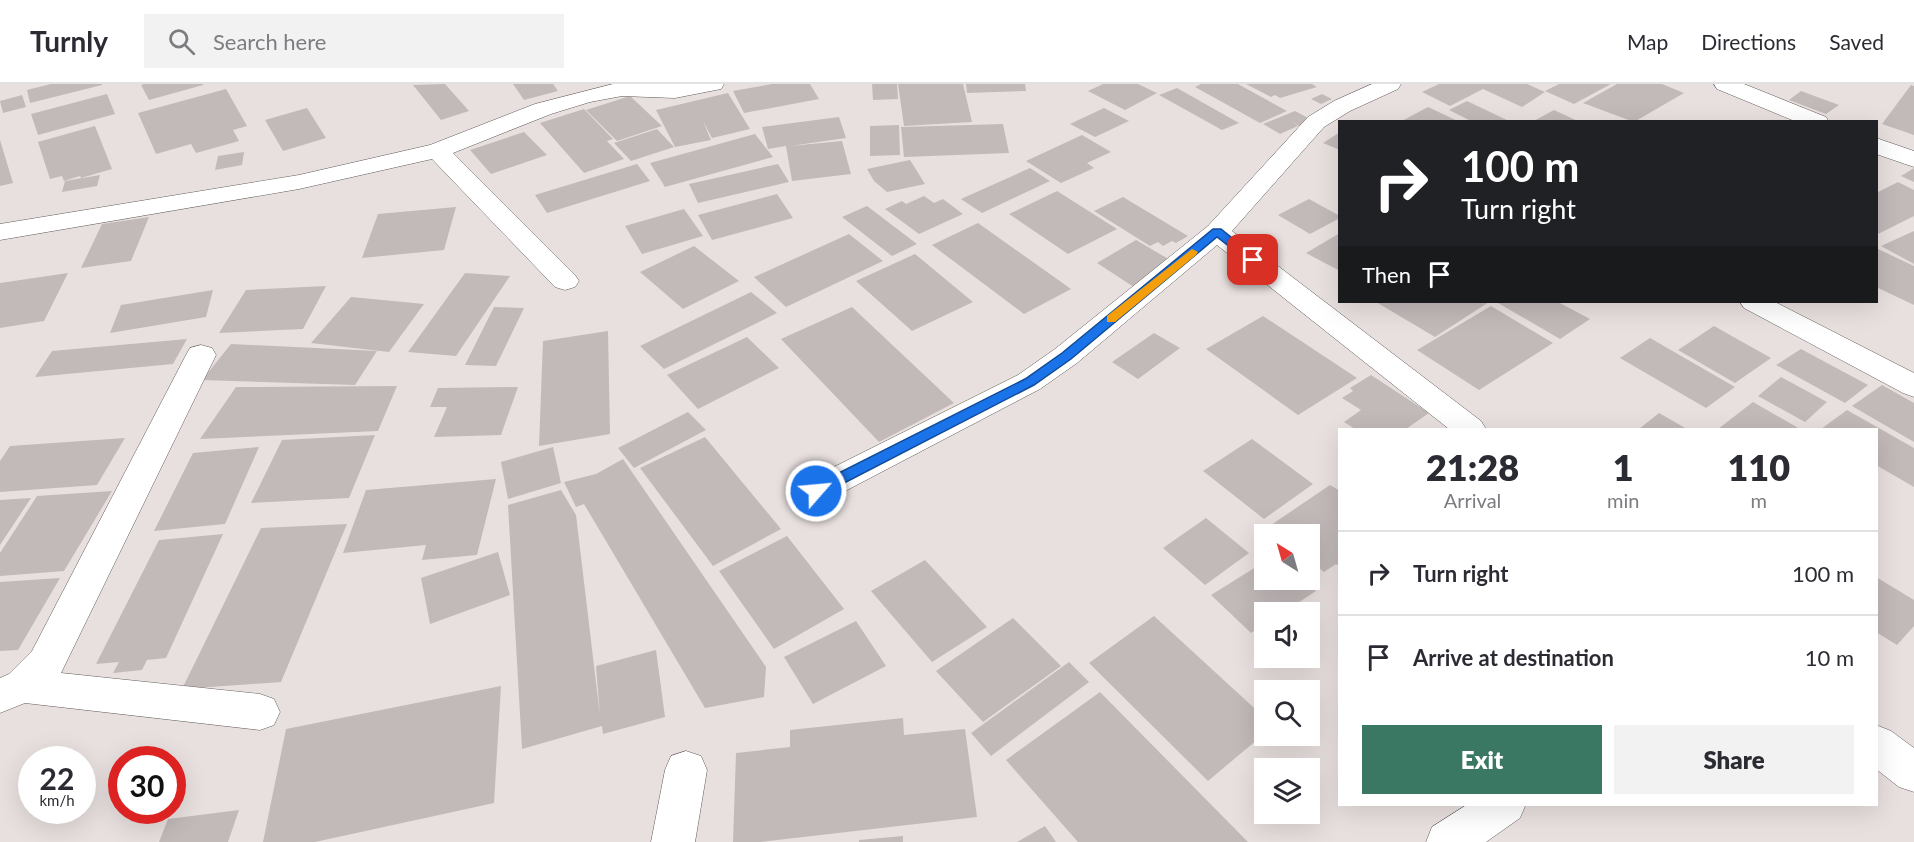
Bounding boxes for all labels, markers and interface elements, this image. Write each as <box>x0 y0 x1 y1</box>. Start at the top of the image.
search box <box>144 14 564 68</box>
text: Turnly <box>30 24 108 58</box>
icon: search <box>165 25 198 58</box>
text: Search here <box>213 28 326 55</box>
text: Map <box>1627 29 1668 54</box>
text: Directions <box>1701 29 1796 54</box>
text: Saved <box>1829 29 1884 54</box>
text: 100 m <box>1461 141 1579 191</box>
icon: right <box>1362 144 1440 222</box>
text: Turn right <box>1461 192 1576 225</box>
pin <box>1227 234 1278 285</box>
icon: arrive <box>1236 243 1269 276</box>
icon: arrive <box>1423 258 1456 291</box>
text: Then <box>1362 261 1411 288</box>
text: 21:28 <box>1426 445 1519 489</box>
text: 1 <box>1613 445 1634 489</box>
text: 110 <box>1727 445 1790 489</box>
position arrow <box>784 459 848 523</box>
text: Arrival <box>1444 488 1501 512</box>
text: min <box>1607 488 1639 512</box>
text: m <box>1750 488 1767 512</box>
north arrow <box>1254 524 1320 590</box>
map controls <box>1254 524 1320 824</box>
icon: right <box>1362 557 1395 590</box>
text: Turn right <box>1413 560 1508 587</box>
text: 100 m <box>1792 560 1854 587</box>
button: sound <box>1254 602 1320 668</box>
icon: arrive <box>1362 641 1395 674</box>
text: Arrive at destination <box>1413 644 1614 671</box>
text: 10 m <box>1805 644 1854 671</box>
button: search <box>1254 680 1320 746</box>
button: Exit <box>1362 725 1602 794</box>
button: Share <box>1614 725 1854 794</box>
speed limit sign: 30 <box>108 746 186 824</box>
button: layers <box>1254 758 1320 824</box>
text: 22 <box>40 760 74 796</box>
text: km/h <box>39 791 75 809</box>

